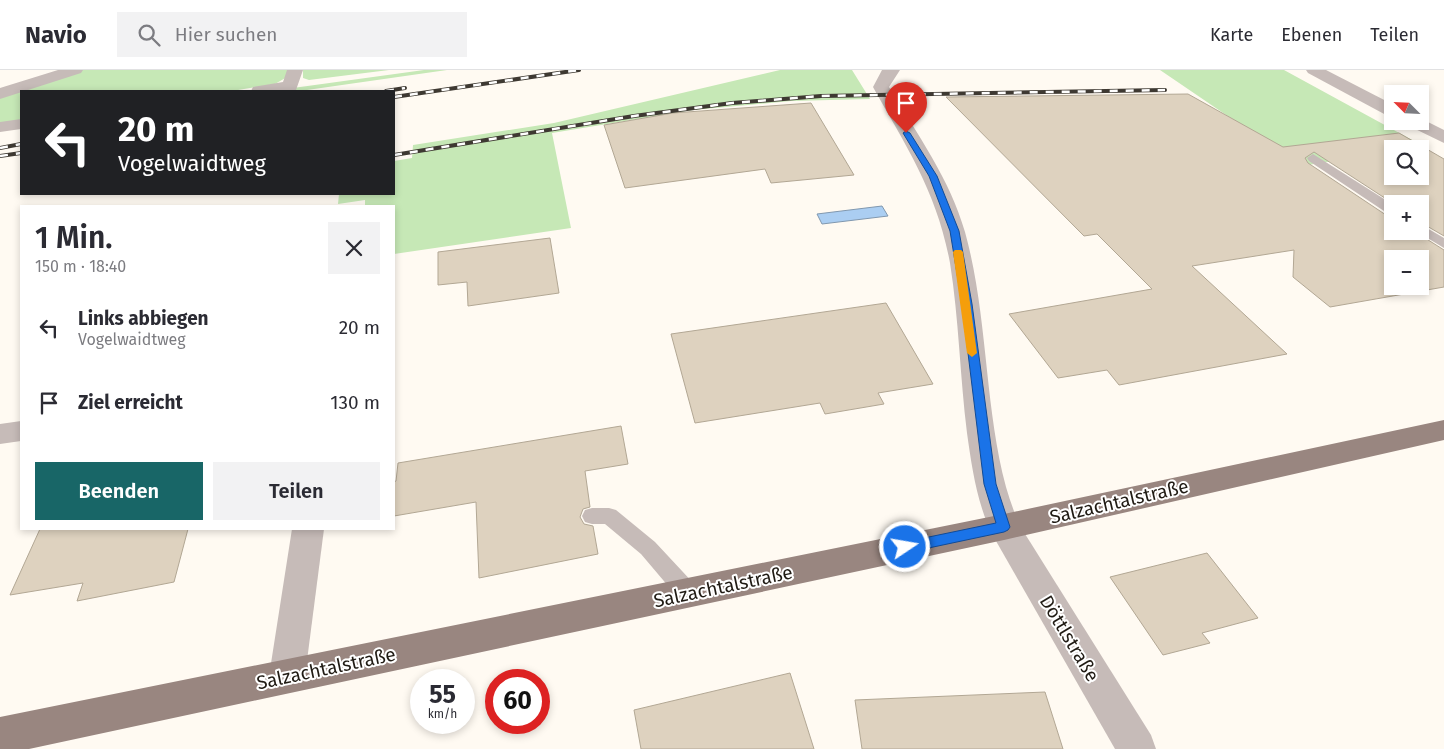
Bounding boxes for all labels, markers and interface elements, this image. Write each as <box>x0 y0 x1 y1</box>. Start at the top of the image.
search box <box>117 12 467 57</box>
text: Navio <box>25 21 87 49</box>
icon: search <box>135 21 163 49</box>
text: Hier suchen <box>175 23 277 46</box>
text: Karte <box>1210 24 1253 46</box>
text: Ebenen <box>1281 24 1342 46</box>
text: Teilen <box>1370 24 1419 46</box>
pin <box>885 82 927 133</box>
north arrow <box>1384 85 1429 130</box>
map controls <box>1384 85 1429 295</box>
icon: arrive <box>892 89 920 117</box>
text: 20 m <box>118 108 194 150</box>
icon: left <box>35 110 100 175</box>
button: search <box>1384 140 1429 185</box>
text: Vogelwaidtweg <box>118 150 266 177</box>
button: + <box>1384 195 1429 240</box>
text: 1 Min. <box>35 220 113 256</box>
button: close <box>328 222 380 274</box>
button: − <box>1384 250 1429 295</box>
text: 150 m · 18:40 <box>35 257 126 276</box>
text: Links abbiegen <box>78 307 209 330</box>
icon: left <box>35 314 63 342</box>
text: 20 m <box>339 316 380 339</box>
text: Vogelwaidtweg <box>78 330 186 349</box>
icon: arrive <box>35 389 63 417</box>
text: Ziel erreicht <box>78 391 183 414</box>
text: 130 m <box>330 391 380 414</box>
button: Beenden <box>35 462 203 520</box>
button: Teilen <box>213 462 380 520</box>
street label: Salzachtalstraße <box>1048 474 1191 529</box>
position arrow <box>878 520 930 572</box>
street label: Salzachtalstraße <box>651 561 795 612</box>
street label: Döttlstraße <box>1035 591 1104 686</box>
street label: Salzachtalstraße <box>254 643 398 694</box>
speed limit sign: 60 <box>485 669 550 734</box>
text: 55 <box>429 680 456 710</box>
text: km/h <box>428 707 457 721</box>

